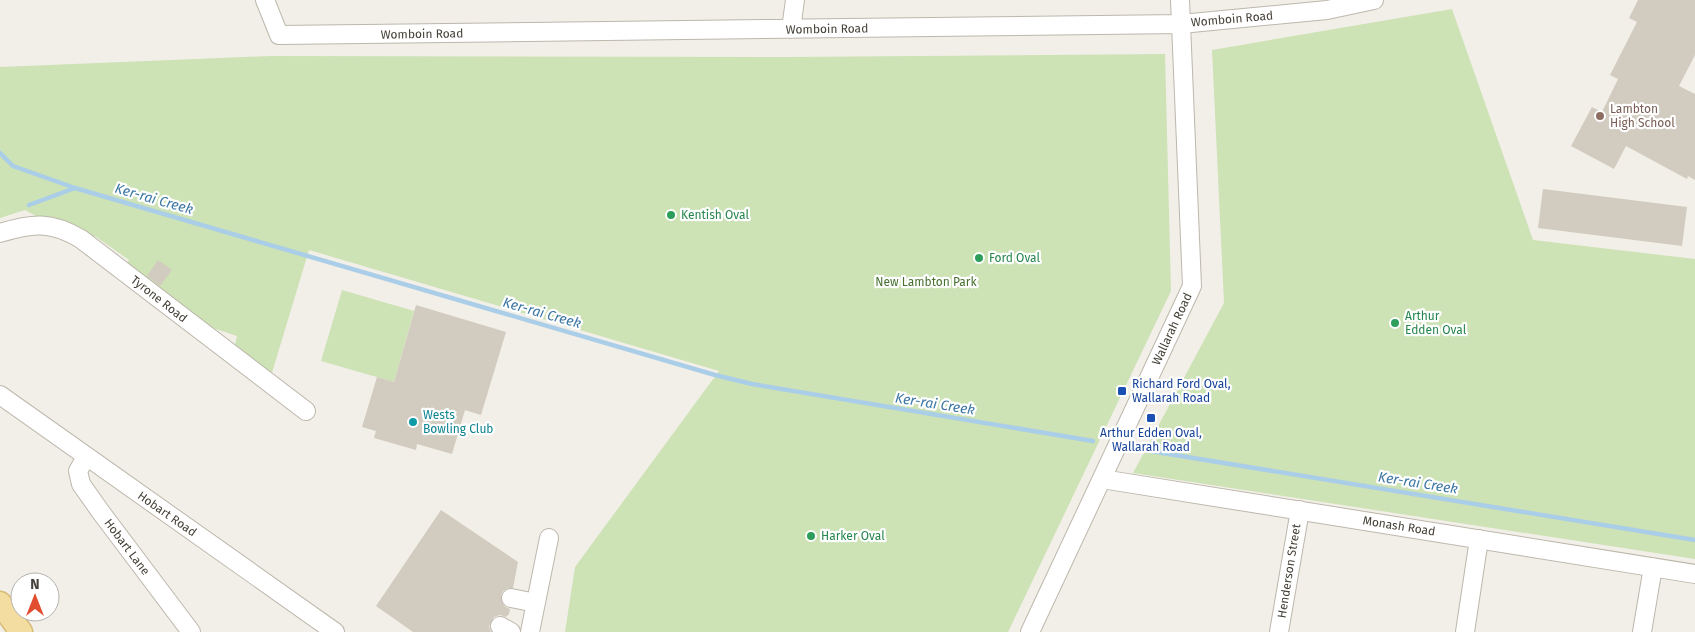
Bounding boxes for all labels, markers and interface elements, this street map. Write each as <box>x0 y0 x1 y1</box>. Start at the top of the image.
street label: Womboin Road <box>1190 8 1274 30</box>
street label: Womboin Road <box>786 21 868 37</box>
street label: Womboin Road <box>381 26 463 42</box>
place label: Lambton High School <box>1610 102 1675 130</box>
marker: Lambton High School <box>1594 110 1606 122</box>
water label: Ker-rai Creek <box>113 180 195 218</box>
place label: Kentish Oval <box>681 208 749 222</box>
marker: Kentish Oval <box>665 209 677 221</box>
place label: Ford Oval <box>989 251 1041 265</box>
marker: Ford Oval <box>973 252 985 264</box>
street label: Tyrone Road <box>128 273 190 325</box>
park label: New Lambton Park <box>875 275 978 289</box>
street label: Wallarah Road <box>1149 291 1195 367</box>
water label: Ker-rai Creek <box>501 294 583 332</box>
place label: Arthur Edden Oval <box>1405 309 1467 337</box>
marker: Arthur Edden Oval <box>1389 317 1401 329</box>
place label: Richard Ford Oval, Wallarah Road <box>1132 377 1231 405</box>
marker: Richard Ford Oval, Wallarah Road <box>1116 385 1128 397</box>
water label: Ker-rai Creek <box>894 389 976 419</box>
place label: Wests Bowling Club <box>423 408 494 436</box>
marker: Arthur Edden Oval, Wallarah Road <box>1145 412 1157 424</box>
marker: Wests Bowling Club <box>407 416 419 428</box>
place label: Arthur Edden Oval, Wallarah Road <box>1100 426 1202 454</box>
water label: Ker-rai Creek <box>1377 468 1459 498</box>
street label: Hobart Road <box>135 489 199 539</box>
street label: Monash Road <box>1362 513 1436 539</box>
street label: Hobart Lane <box>101 516 153 578</box>
street label: Henderson Street <box>1275 522 1303 619</box>
place label: Harker Oval <box>821 529 885 543</box>
marker: Harker Oval <box>805 530 817 542</box>
north arrow <box>10 572 60 622</box>
text: N <box>30 576 40 593</box>

